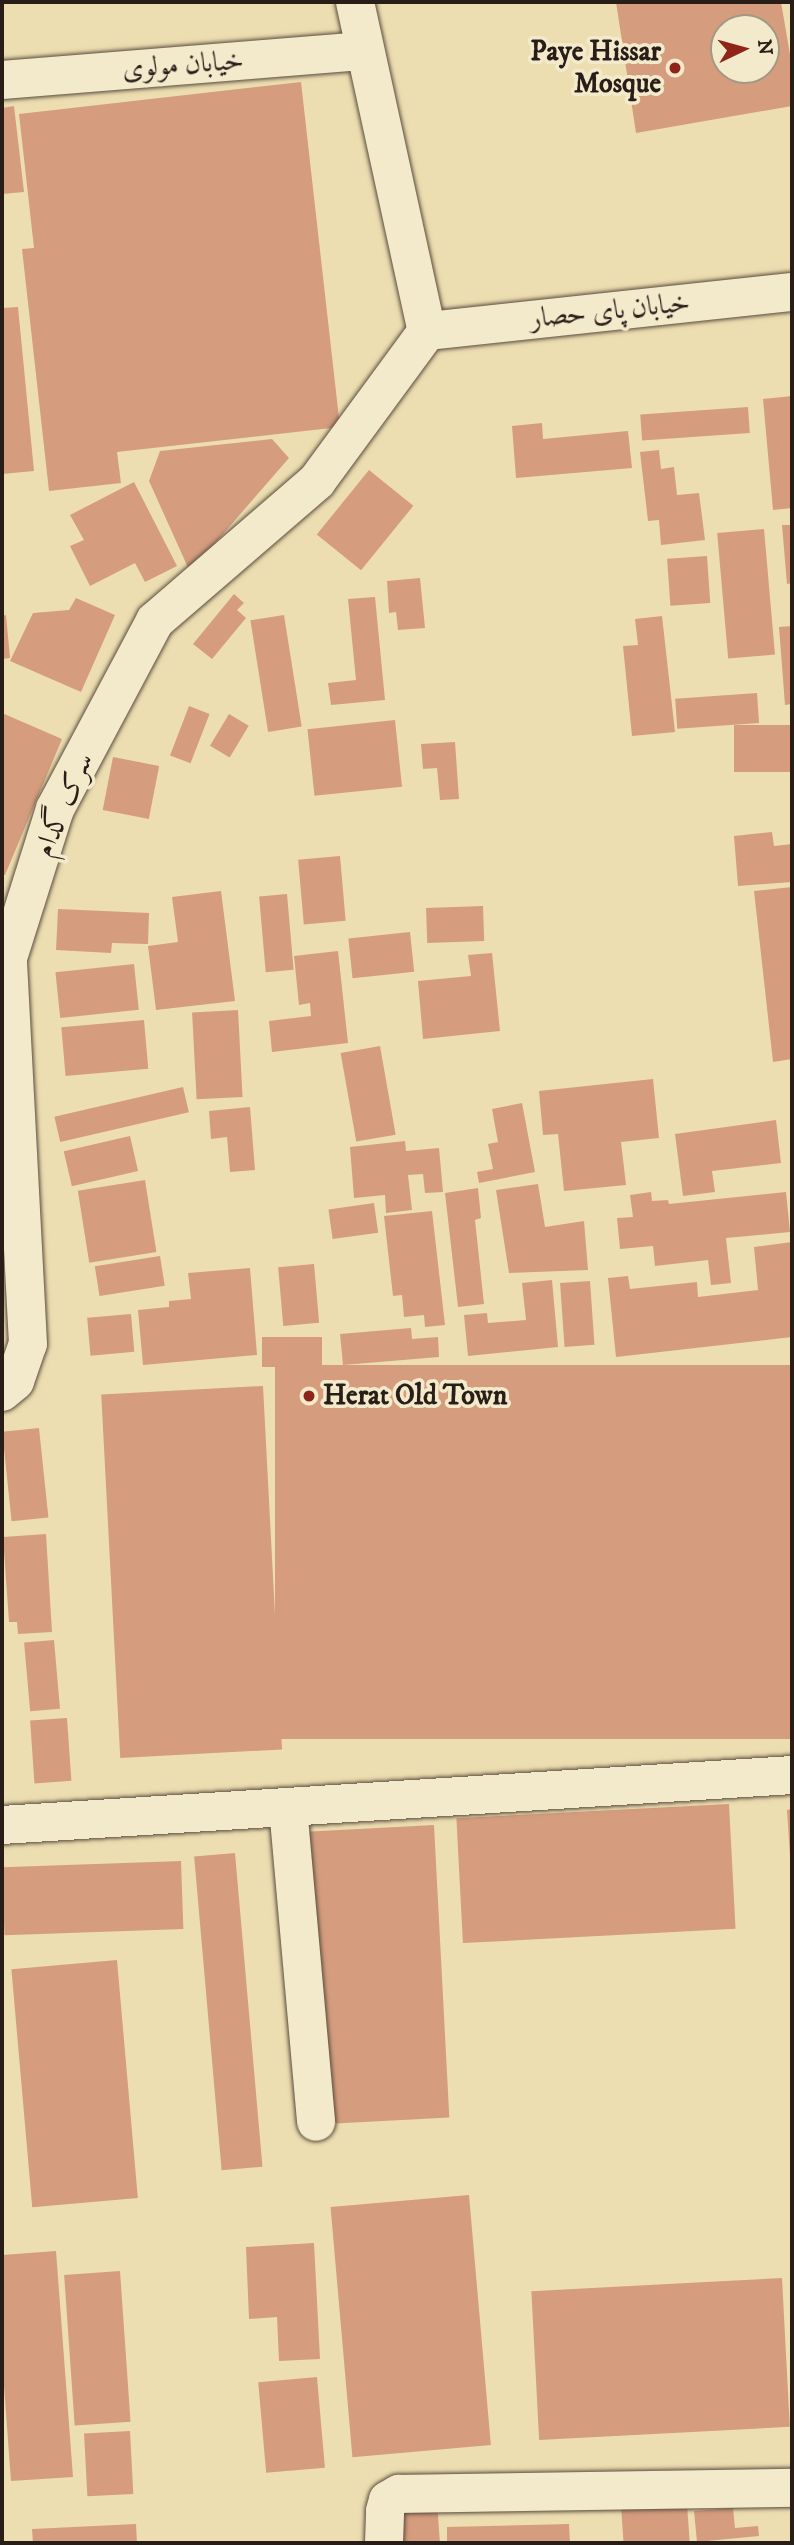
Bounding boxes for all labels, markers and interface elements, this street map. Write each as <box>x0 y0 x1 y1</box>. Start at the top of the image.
north arrow <box>710 14 780 84</box>
place label: Paye Hissar Mosque <box>530 35 661 101</box>
text: N <box>752 39 777 56</box>
street label: خیابان مولوی <box>121 44 245 86</box>
marker: Paye Hissar Mosque <box>667 60 683 76</box>
street label: خیابان پای حصار <box>528 286 692 336</box>
street label: سرک گدام <box>27 748 101 862</box>
place label: Herat Old Town <box>323 1379 507 1413</box>
marker: Herat Old Town <box>301 1388 317 1404</box>

